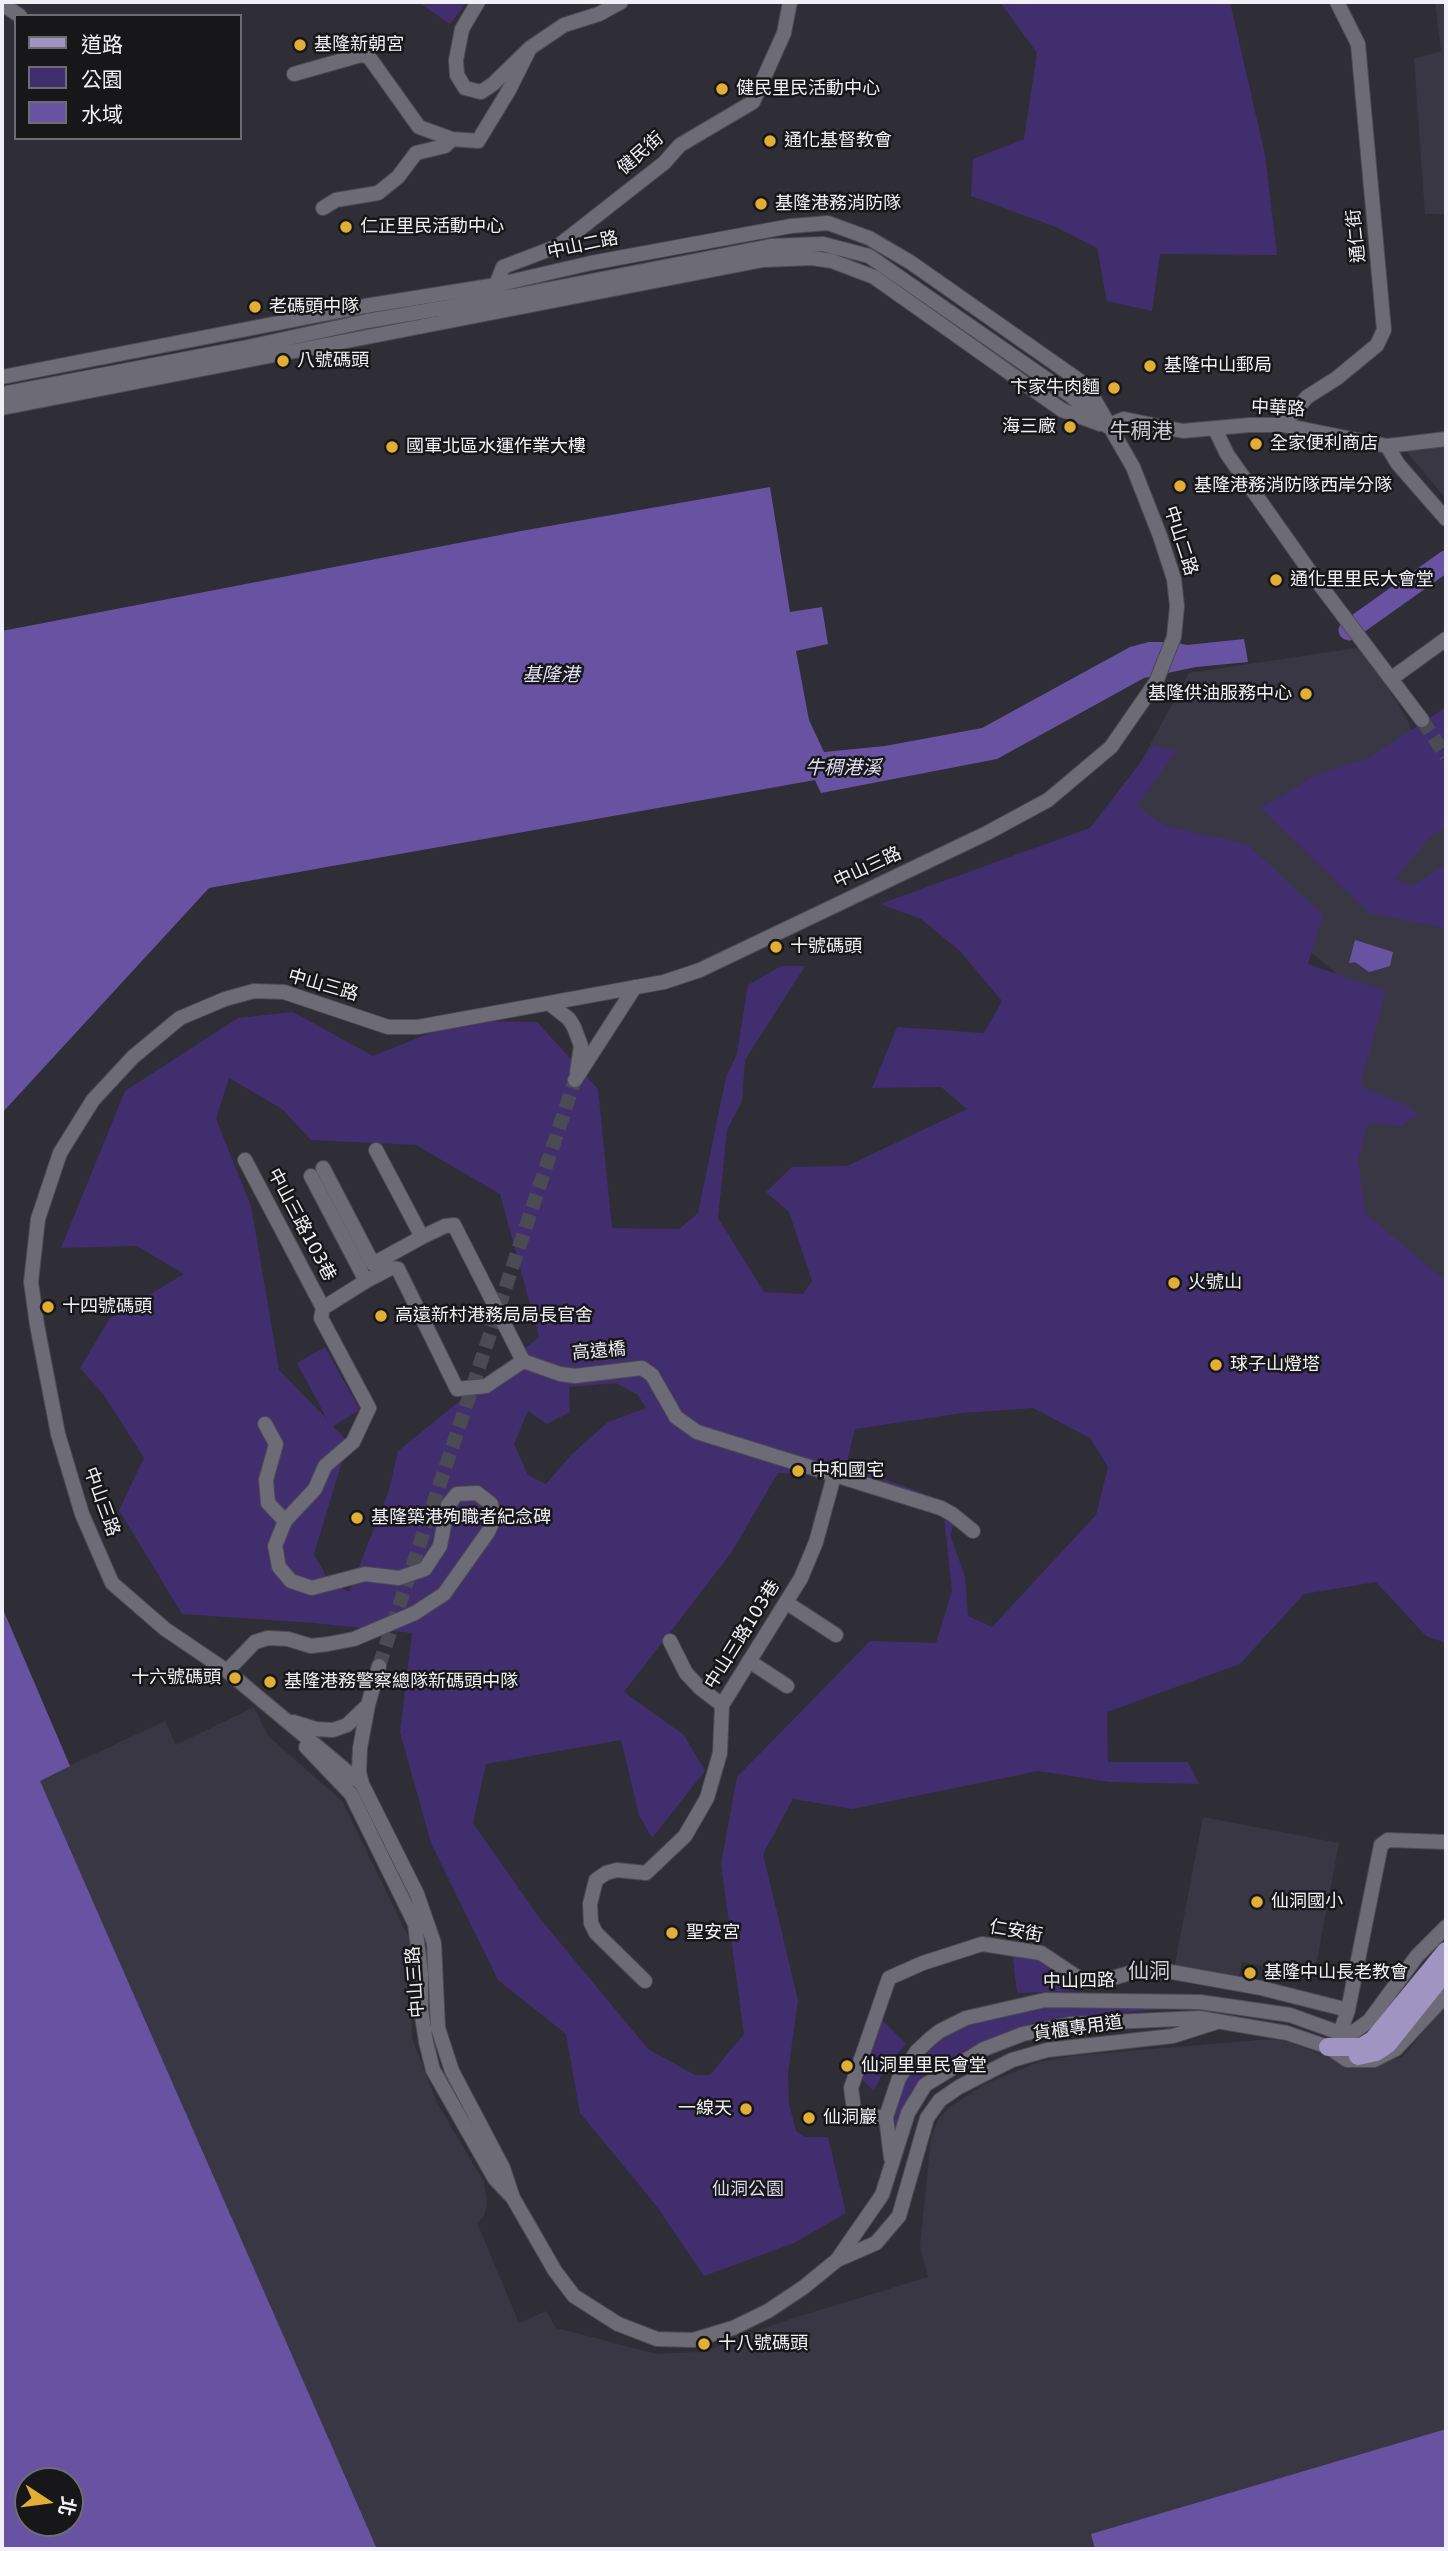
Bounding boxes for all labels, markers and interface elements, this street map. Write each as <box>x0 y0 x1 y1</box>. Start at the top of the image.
legend <box>14 14 242 140</box>
text: 道路 <box>81 33 123 57</box>
place label: 基隆新朝宮 <box>314 34 404 56</box>
marker: 基隆新朝宮 <box>292 37 308 53</box>
text: 公園 <box>81 68 123 92</box>
place label: 健民里民活動中心 <box>736 78 880 100</box>
marker: 健民里民活動中心 <box>714 81 730 97</box>
text: 水域 <box>81 103 123 127</box>
street label: 健民街 <box>614 128 668 180</box>
place label: 通化基督教會 <box>784 130 892 152</box>
marker: 通化基督教會 <box>762 133 778 149</box>
place label: 基隆港務消防隊 <box>775 193 901 215</box>
marker: 基隆港務消防隊 <box>753 196 769 212</box>
street label: 通仁街 <box>1343 208 1371 264</box>
place label: 仁正里民活動中心 <box>360 216 504 238</box>
marker: 仁正里民活動中心 <box>338 219 354 235</box>
street label: 中山二路 <box>546 228 620 264</box>
place label: 老碼頭中隊 <box>269 296 359 318</box>
marker: 老碼頭中隊 <box>247 299 263 315</box>
place label: 八號碼頭 <box>297 350 369 372</box>
marker: 八號碼頭 <box>275 353 291 369</box>
place label: 基隆中山郵局 <box>1164 355 1272 377</box>
marker: 基隆中山郵局 <box>1142 358 1158 374</box>
place label: 卞家牛肉麵 <box>1010 377 1100 399</box>
marker: 卞家牛肉麵 <box>1106 380 1122 396</box>
street label: 中華路 <box>1250 397 1306 421</box>
place label: 海三廠 <box>1002 416 1056 438</box>
marker: 海三廠 <box>1062 419 1078 435</box>
district label: 牛稠港 <box>1110 420 1172 446</box>
place label: 全家便利商店 <box>1270 433 1378 455</box>
place label: 國軍北區水運作業大樓 <box>406 436 586 458</box>
marker: 全家便利商店 <box>1248 436 1264 452</box>
marker: 國軍北區水運作業大樓 <box>384 439 400 455</box>
place label: 基隆港務消防隊西岸分隊 <box>1194 475 1392 497</box>
marker: 基隆港務消防隊西岸分隊 <box>1172 478 1188 494</box>
street label: 中山二路 <box>1159 503 1201 579</box>
place label: 通化里里民大會堂 <box>1290 569 1434 591</box>
marker: 通化里里民大會堂 <box>1268 572 1284 588</box>
water label: 基隆港 <box>523 665 579 687</box>
place label: 基隆供油服務中心 <box>1148 683 1292 705</box>
marker: 基隆供油服務中心 <box>1298 686 1314 702</box>
water label: 牛稠港溪 <box>805 758 881 780</box>
street label: 中山三路 <box>831 843 905 893</box>
place label: 十號碼頭 <box>790 936 862 958</box>
marker: 十號碼頭 <box>768 939 784 955</box>
street label: 中山三路 <box>285 966 361 1006</box>
street label: 中山三路103巷 <box>262 1165 340 1285</box>
place label: 火號山 <box>1188 1272 1242 1294</box>
marker: 火號山 <box>1166 1275 1182 1291</box>
place label: 十四號碼頭 <box>62 1296 152 1318</box>
marker: 十四號碼頭 <box>40 1299 56 1315</box>
place label: 高遠新村港務局局長官舍 <box>395 1305 593 1327</box>
marker: 高遠新村港務局局長官舍 <box>373 1308 389 1324</box>
street label: 高遠橋 <box>571 1339 627 1365</box>
place label: 球子山燈塔 <box>1230 1354 1320 1376</box>
marker: 球子山燈塔 <box>1208 1357 1224 1373</box>
place label: 中和國宅 <box>812 1460 884 1482</box>
marker: 中和國宅 <box>790 1463 806 1479</box>
street label: 中山三路 <box>79 1464 123 1540</box>
place label: 基隆築港殉職者紀念碑 <box>371 1507 551 1529</box>
marker: 基隆築港殉職者紀念碑 <box>349 1510 365 1526</box>
street label: 中山三路103巷 <box>701 1577 785 1693</box>
place label: 十六號碼頭 <box>131 1667 221 1689</box>
marker: 十六號碼頭 <box>227 1670 243 1686</box>
place label: 基隆港務警察總隊新碼頭中隊 <box>284 1671 518 1693</box>
marker: 基隆港務警察總隊新碼頭中隊 <box>262 1674 278 1690</box>
place label: 仙洞國小 <box>1271 1891 1343 1913</box>
marker: 仙洞國小 <box>1249 1894 1265 1910</box>
street label: 仁安街 <box>988 1917 1044 1947</box>
place label: 聖安宮 <box>686 1922 740 1944</box>
marker: 聖安宮 <box>664 1925 680 1941</box>
street label: 中山三路 <box>403 1945 429 2019</box>
district label: 仙洞 <box>1128 1960 1170 1986</box>
place label: 基隆中山長老教會 <box>1264 1962 1408 1984</box>
marker: 基隆中山長老教會 <box>1242 1965 1258 1981</box>
street label: 中山四路 <box>1043 1971 1115 1993</box>
street label: 貨櫃專用道 <box>1032 2012 1124 2046</box>
place label: 仙洞里里民會堂 <box>861 2055 987 2077</box>
marker: 仙洞里里民會堂 <box>839 2058 855 2074</box>
place label: 一線天 <box>678 2098 732 2120</box>
marker: 一線天 <box>738 2101 754 2117</box>
place label: 仙洞巖 <box>823 2107 877 2129</box>
marker: 仙洞巖 <box>801 2110 817 2126</box>
park label: 仙洞公園 <box>712 2179 784 2201</box>
place label: 十八號碼頭 <box>718 2333 808 2355</box>
marker: 十八號碼頭 <box>696 2336 712 2352</box>
north arrow <box>14 2467 84 2537</box>
text: 北 <box>55 2495 80 2518</box>

